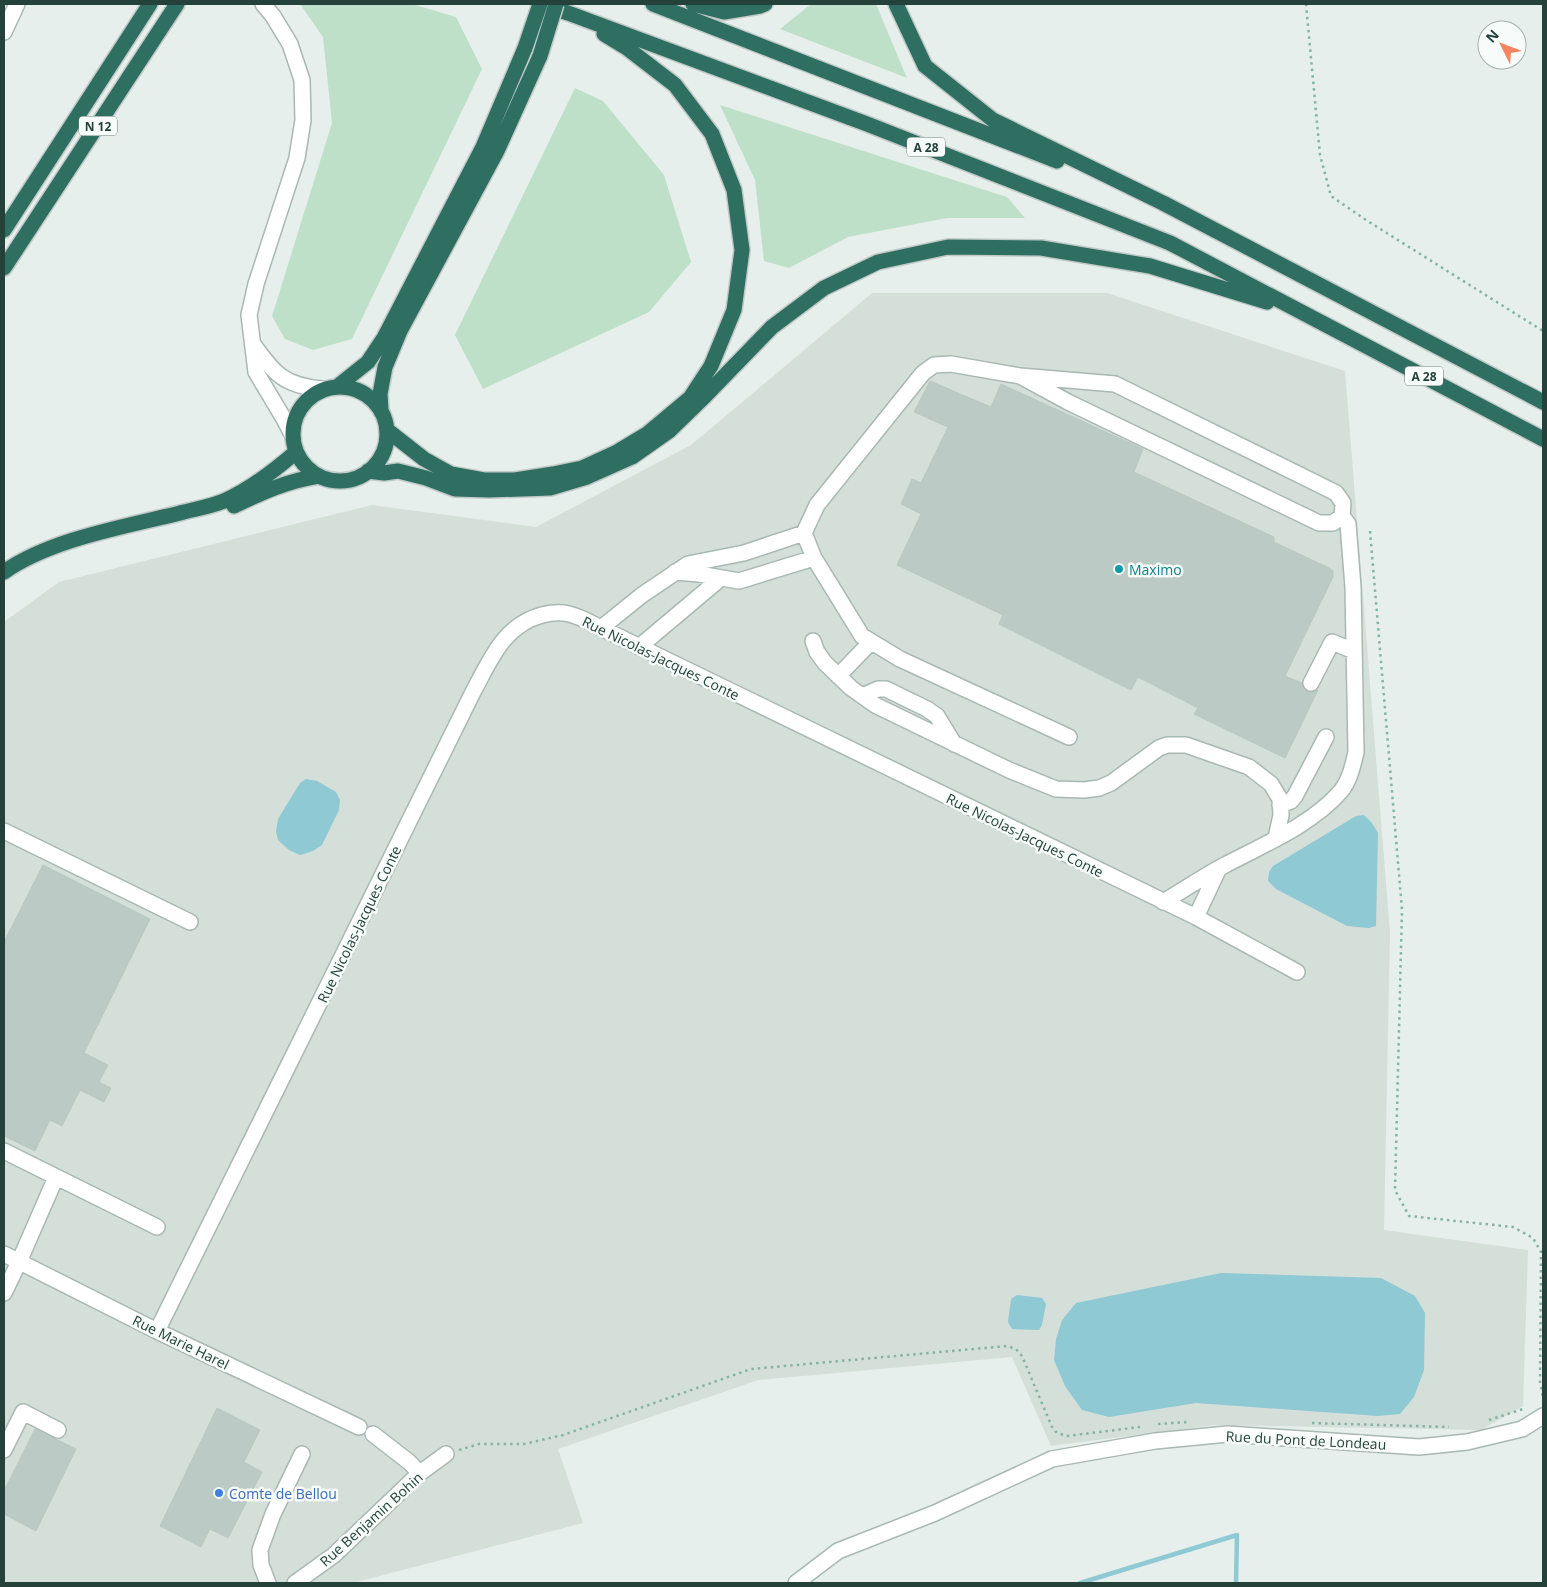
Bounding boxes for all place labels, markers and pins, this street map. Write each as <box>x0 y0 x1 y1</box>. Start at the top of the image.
place label: Maximo <box>1129 560 1182 579</box>
marker: Maximo <box>1113 563 1125 575</box>
place label: Comte de Bellou <box>229 1484 337 1503</box>
marker: Comte de Bellou <box>213 1487 225 1499</box>

